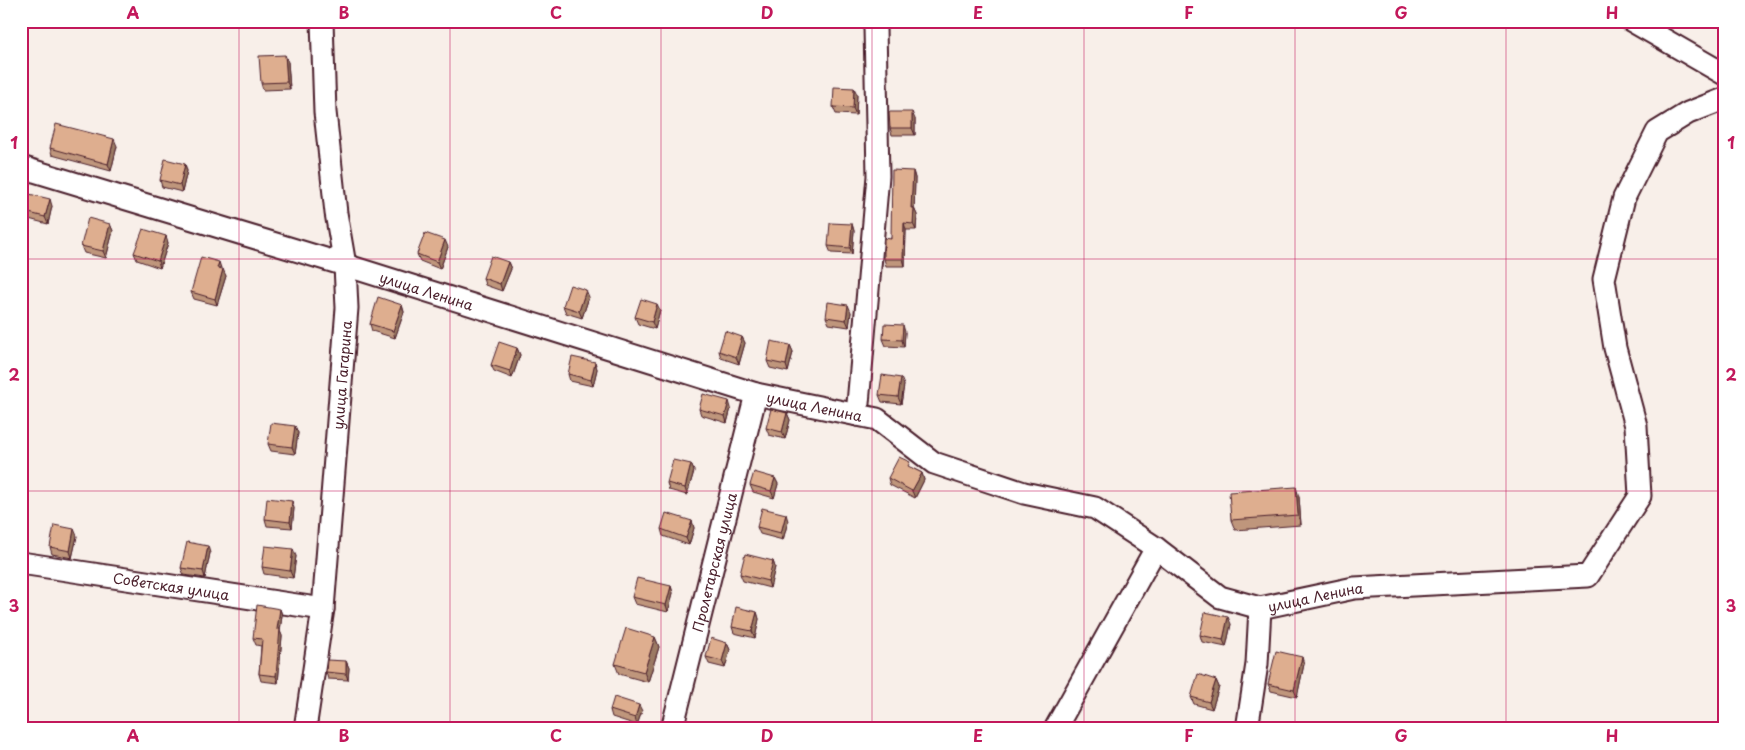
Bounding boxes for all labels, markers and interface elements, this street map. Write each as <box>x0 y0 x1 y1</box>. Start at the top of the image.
text: A <box>127 0 140 24</box>
text: B <box>339 0 350 24</box>
text: C <box>550 0 562 24</box>
text: D <box>761 0 773 24</box>
text: E <box>973 0 983 24</box>
text: F <box>1184 0 1194 24</box>
text: G <box>1394 0 1408 24</box>
text: H <box>1606 0 1618 24</box>
text: 1 <box>10 130 18 154</box>
text: 1 <box>1727 130 1735 154</box>
street label: улица Ленина <box>377 266 476 315</box>
street label: улица Гагарина <box>327 320 356 430</box>
text: 2 <box>8 362 20 386</box>
text: 2 <box>1725 362 1737 386</box>
street label: улица Ленина <box>765 386 864 426</box>
street label: Пролетарская улица <box>686 490 741 634</box>
street label: Советская улица <box>112 567 231 605</box>
street label: улица Ленина <box>1266 577 1364 617</box>
text: 3 <box>9 593 19 617</box>
text: 3 <box>1726 593 1736 617</box>
text: A <box>127 723 140 747</box>
text: B <box>339 723 350 747</box>
text: C <box>550 723 562 747</box>
text: D <box>761 723 773 747</box>
text: E <box>973 723 983 747</box>
text: F <box>1184 723 1194 747</box>
text: G <box>1394 723 1408 747</box>
text: H <box>1606 723 1618 747</box>

